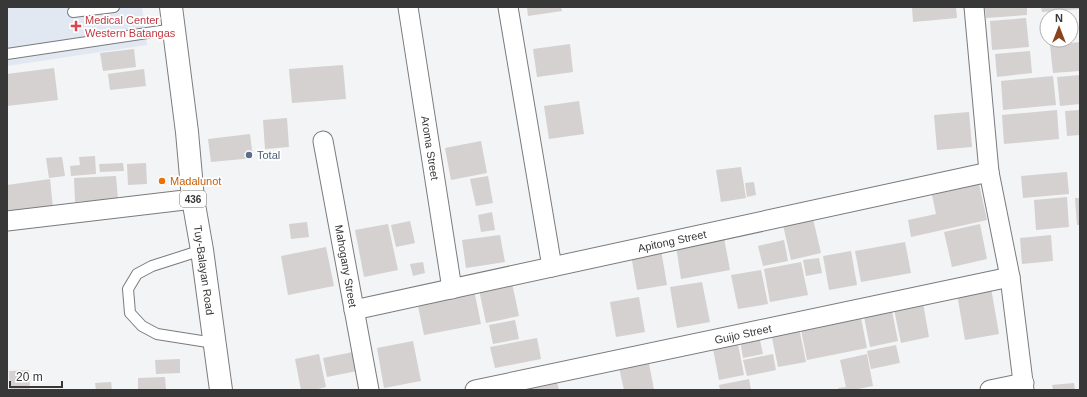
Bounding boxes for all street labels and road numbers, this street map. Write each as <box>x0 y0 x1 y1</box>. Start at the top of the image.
street label: Aroma Street <box>419 115 441 181</box>
road number: 436 <box>180 191 206 207</box>
street label: Tuy-Balayan Road <box>192 224 216 316</box>
street label: Mahogany Street <box>333 224 359 308</box>
street label: Apitong Street <box>637 228 707 254</box>
street label: Guijo Street <box>713 322 773 346</box>

